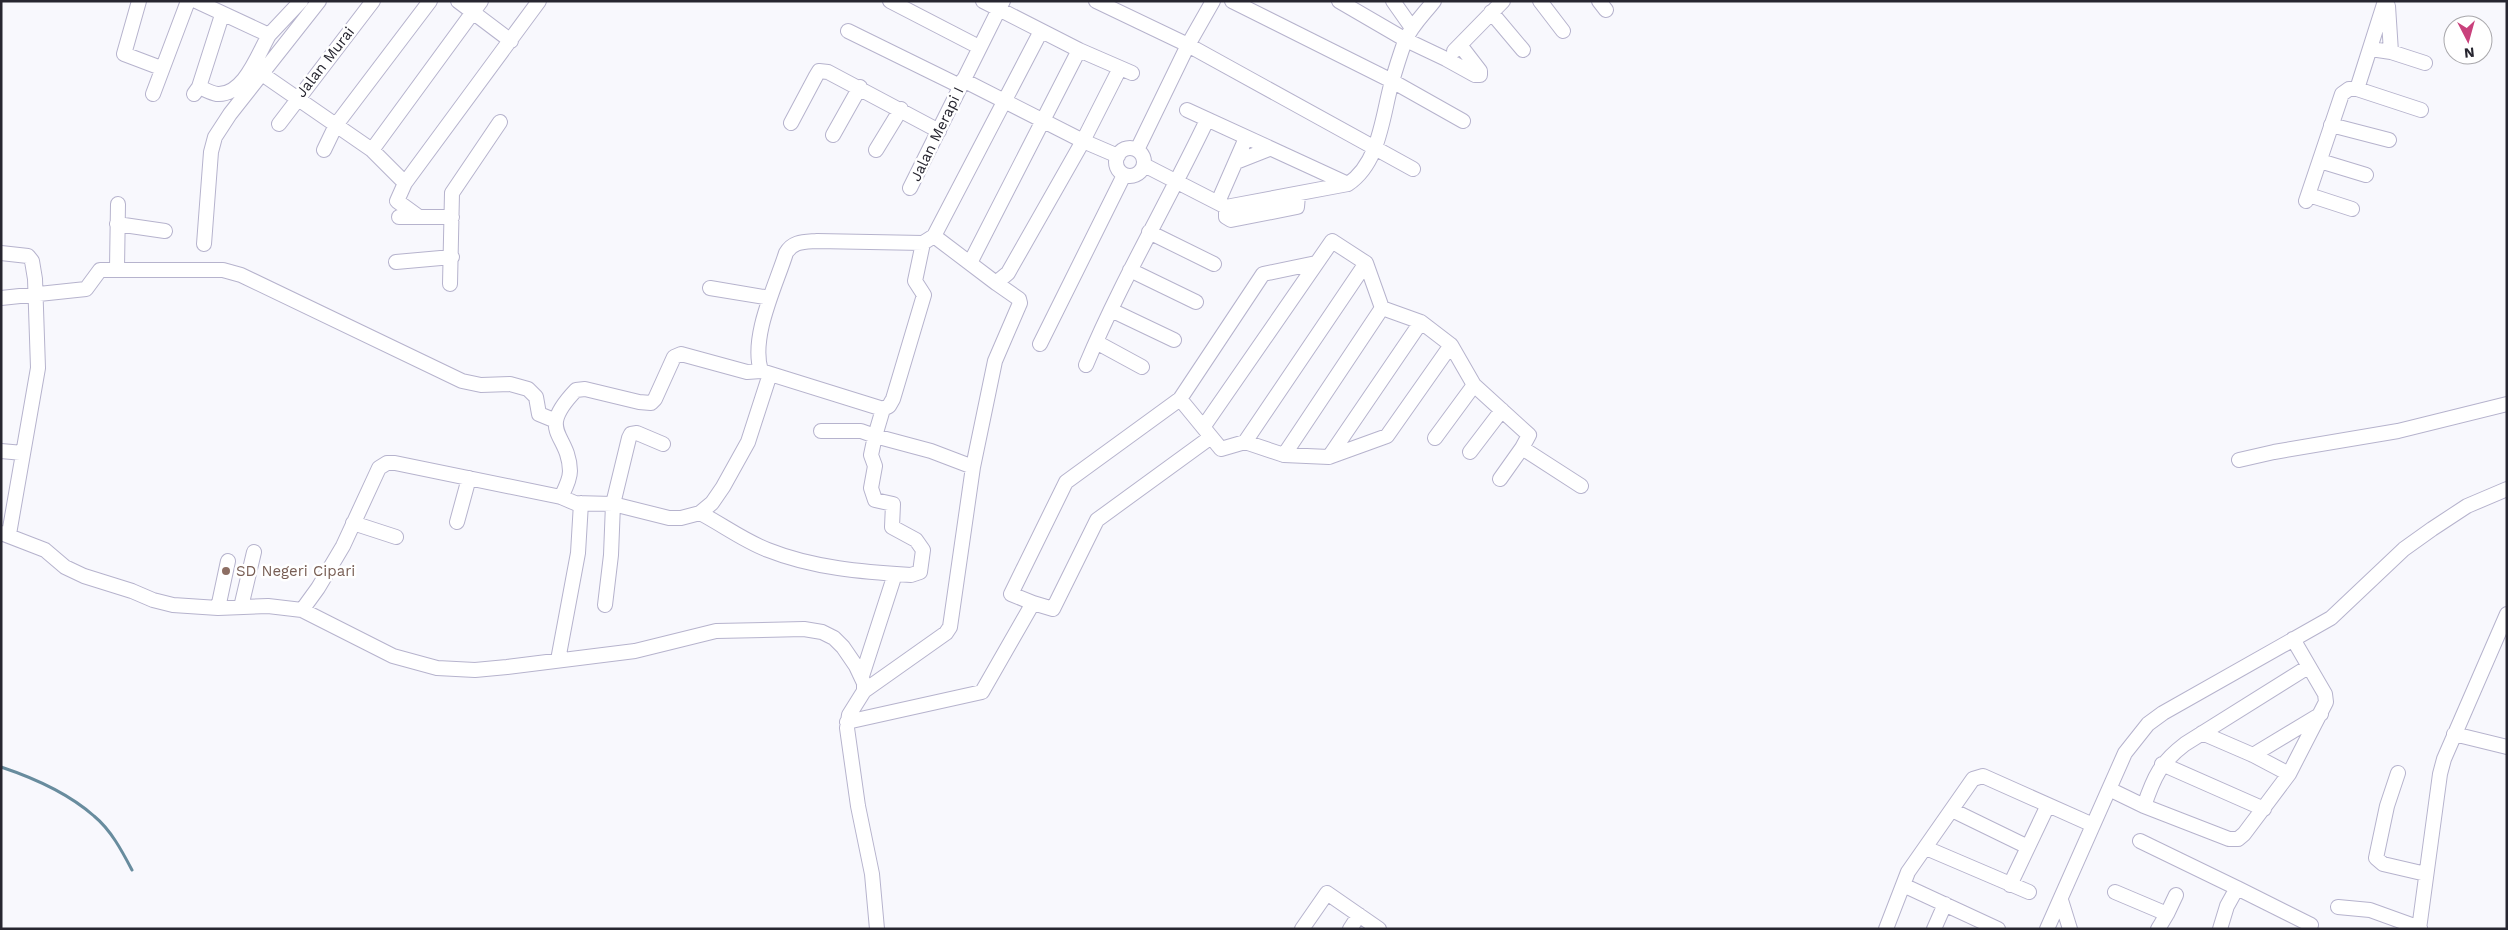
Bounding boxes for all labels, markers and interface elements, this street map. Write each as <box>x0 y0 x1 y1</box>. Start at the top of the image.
north arrow <box>2443 15 2493 65</box>
street label: Jalan Murai <box>292 23 358 101</box>
text: N <box>2463 44 2475 61</box>
street label: Jalan Merapi I <box>906 84 968 184</box>
place label: SD Negeri Cipari <box>236 562 355 580</box>
marker: SD Negeri Cipari <box>220 565 232 577</box>

